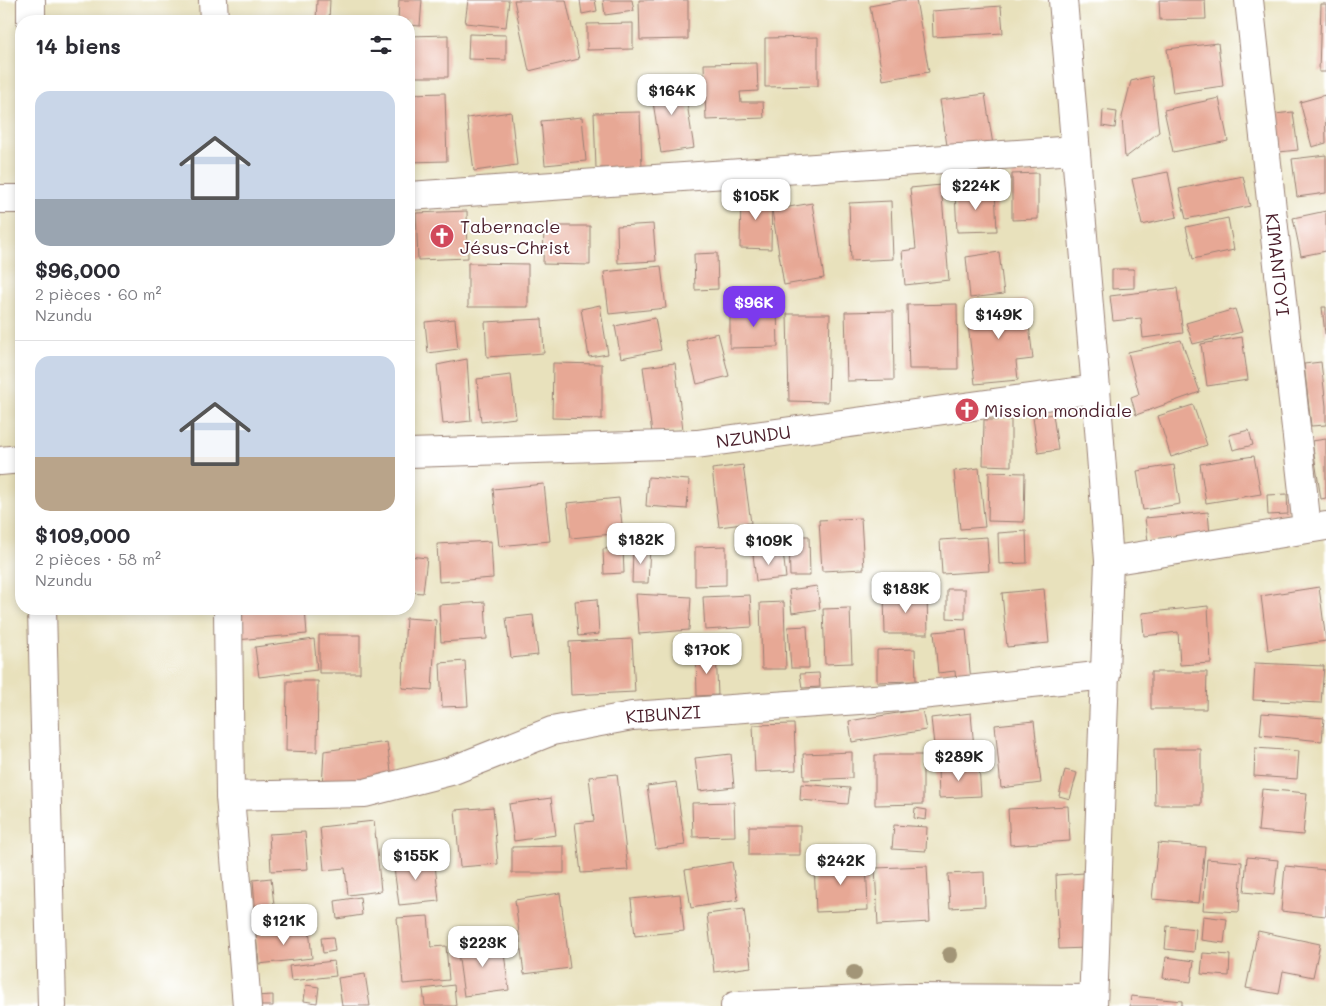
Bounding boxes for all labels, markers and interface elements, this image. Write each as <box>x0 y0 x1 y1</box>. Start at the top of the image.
icon: filters <box>367 31 395 59</box>
text: 14 biens <box>35 32 121 59</box>
pin: $164K <box>637 74 707 116</box>
text: $164K <box>648 79 696 100</box>
icon: home <box>170 123 260 213</box>
pin: $224K <box>941 168 1011 211</box>
text: $224K <box>952 174 1000 195</box>
pin: $105K <box>721 178 791 221</box>
text: $105K <box>732 184 780 205</box>
street label: KIMANTOYI <box>1260 212 1296 317</box>
place label: Tabernacle Jésus-Christ <box>460 214 571 259</box>
church icon: Tabernacle Jésus-Christ <box>429 223 455 249</box>
text: $96,000 <box>35 256 120 283</box>
text: 2 pièces · 60 m² <box>35 283 161 304</box>
pin: $96K <box>724 286 784 328</box>
text: $96K <box>734 291 774 312</box>
pin: $149K <box>964 298 1034 340</box>
text: $149K <box>975 303 1023 324</box>
text: Nzundu <box>35 304 92 325</box>
icon: home <box>170 389 260 479</box>
church icon: Mission mondiale <box>954 397 980 423</box>
place label: Mission mondiale <box>984 398 1132 422</box>
street label: NZUNDU <box>714 419 792 453</box>
text: $109,000 <box>35 521 130 548</box>
pin: $182K <box>606 522 676 565</box>
pin: $109K <box>734 524 804 566</box>
text: $182K <box>618 528 664 549</box>
text: $109K <box>745 529 793 550</box>
text: 2 pièces · 58 m² <box>35 548 161 569</box>
text: Nzundu <box>35 569 92 590</box>
pin: $183K <box>871 572 941 614</box>
text: $183K <box>882 577 930 598</box>
pin: $170K <box>672 632 742 675</box>
text: $170K <box>684 638 730 659</box>
street label: KIBUNZI <box>623 699 702 729</box>
pin: $289K <box>924 740 994 782</box>
text: $289K <box>935 745 983 766</box>
pin: $155K <box>381 838 451 881</box>
text: $155K <box>393 844 439 865</box>
pin: $242K <box>806 844 876 886</box>
text: $242K <box>817 849 865 870</box>
pin: $121K <box>249 904 319 946</box>
text: $121K <box>262 909 306 930</box>
pin: $223K <box>448 926 518 968</box>
text: $223K <box>459 931 507 952</box>

